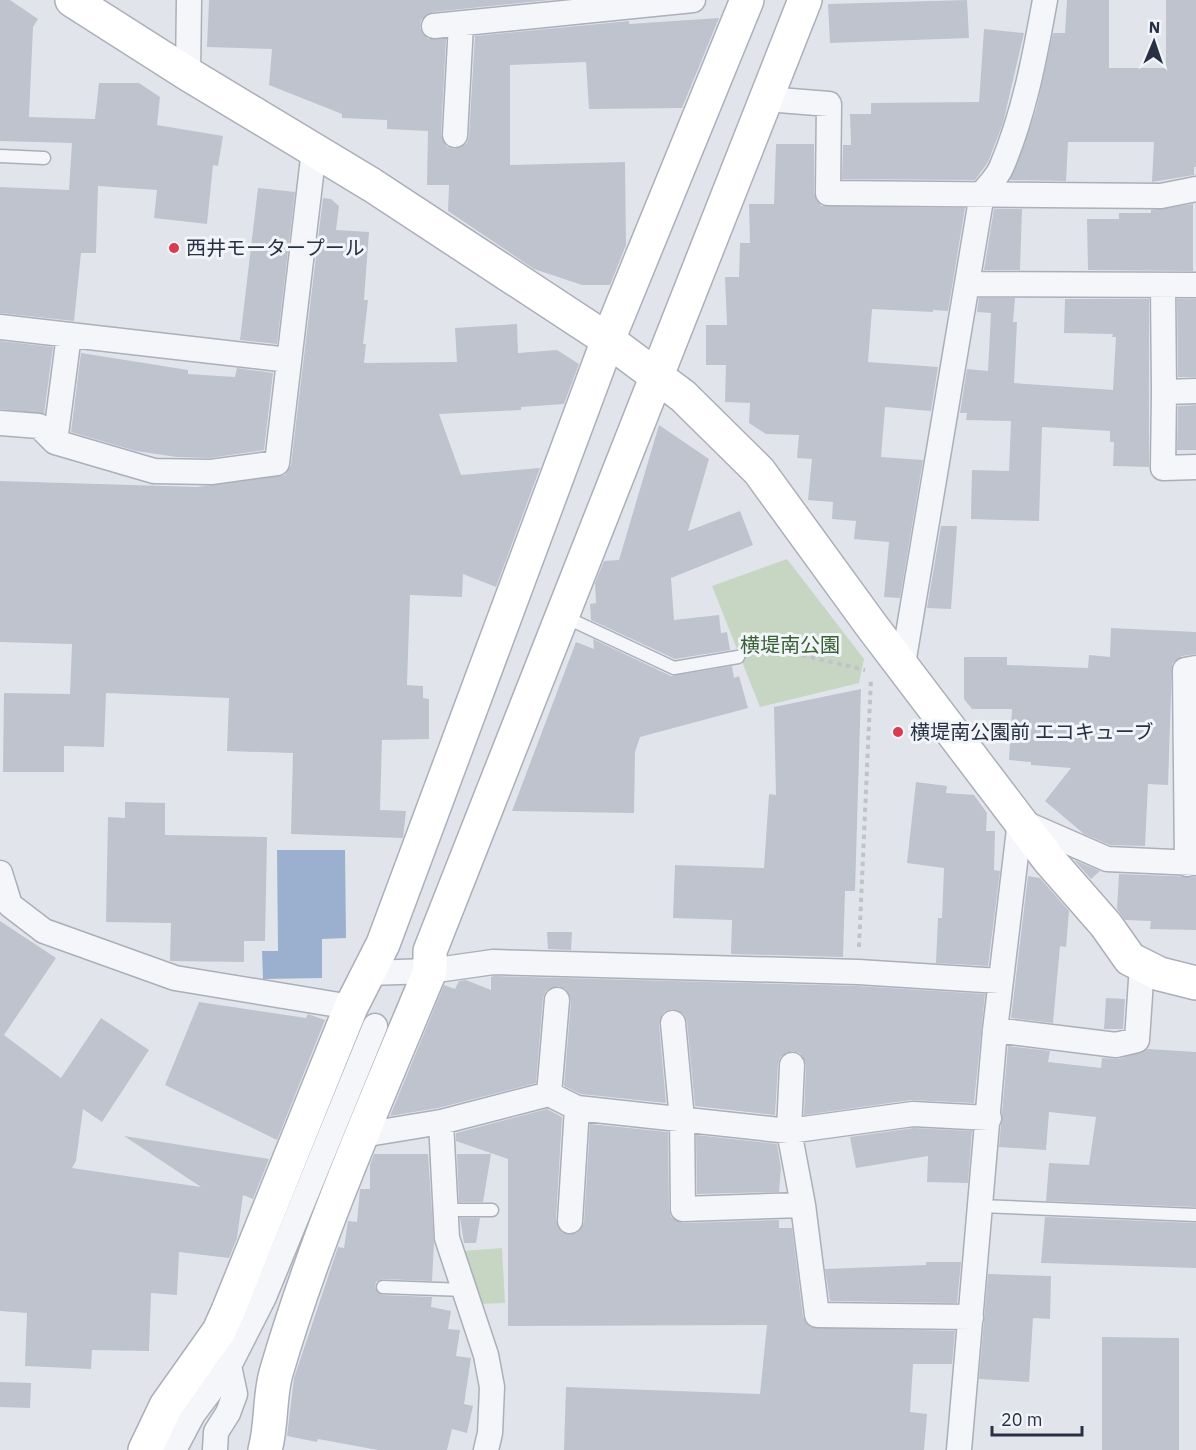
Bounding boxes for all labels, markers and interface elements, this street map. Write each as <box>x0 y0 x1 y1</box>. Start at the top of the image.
north arrow <box>1124 12 1184 72</box>
text: N <box>1148 17 1161 37</box>
place label: 西井モータープール <box>186 234 365 261</box>
marker: 西井モータープール <box>167 241 181 255</box>
park label: 横堤南公園 <box>740 631 840 658</box>
place label: 横堤南公園前 エコキューブ <box>910 718 1154 745</box>
marker: 横堤南公園前 エコキューブ <box>891 725 905 739</box>
scale bar <box>992 1399 1082 1437</box>
text: 20 m <box>1001 1408 1043 1431</box>

